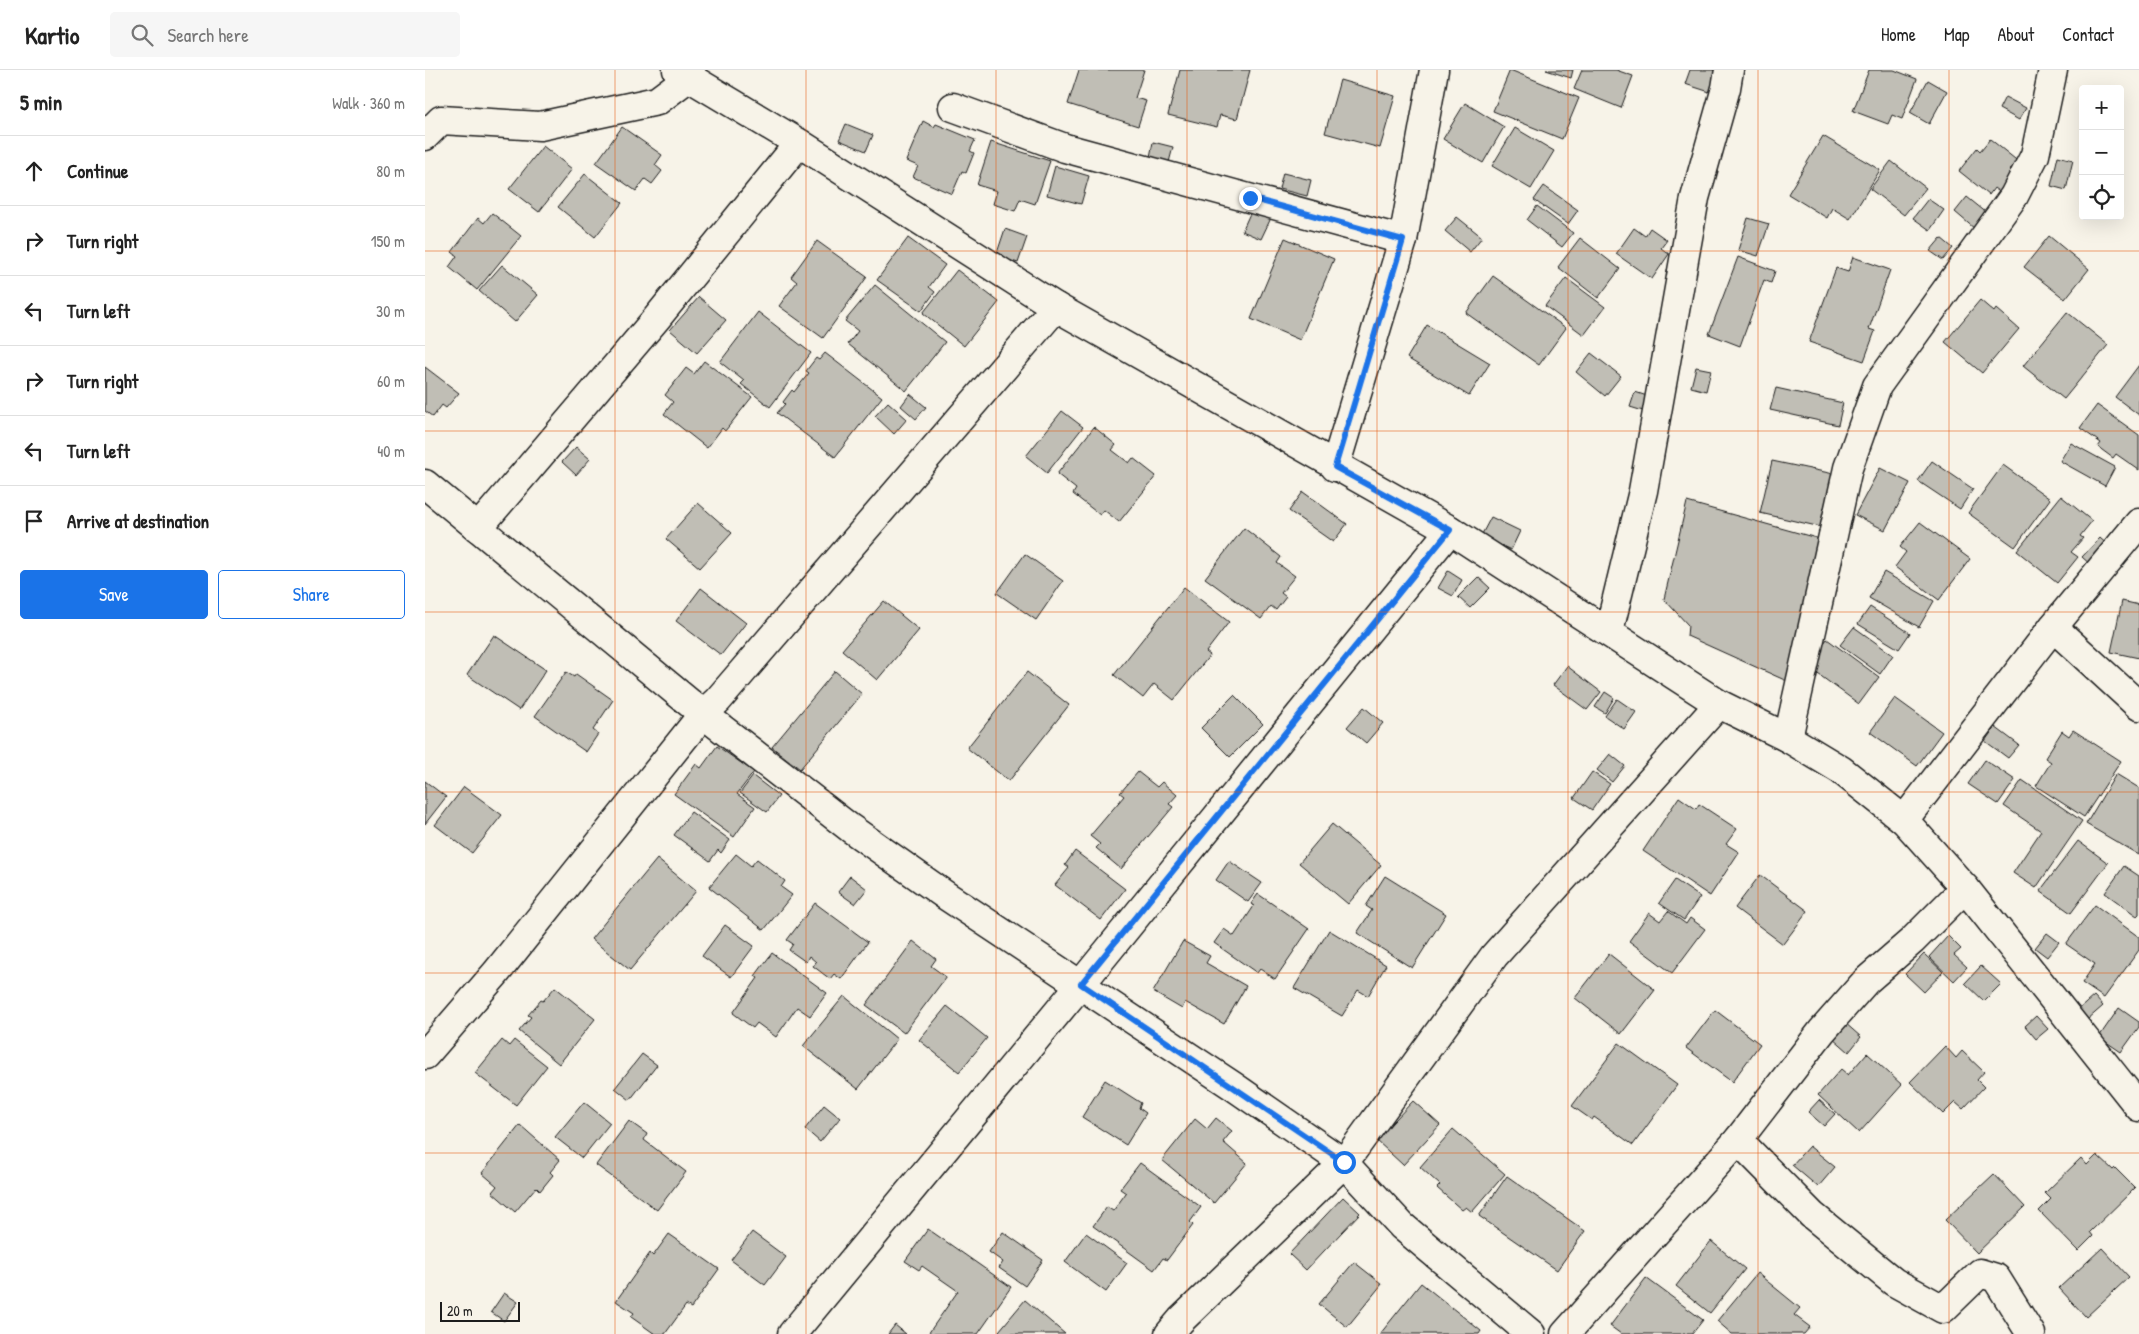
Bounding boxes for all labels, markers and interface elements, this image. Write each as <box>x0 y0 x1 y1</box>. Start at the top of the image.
search box <box>110 12 460 57</box>
text: Kartio <box>25 19 80 51</box>
icon: search <box>128 21 156 49</box>
text: Search here <box>168 22 249 48</box>
text: Home <box>1881 22 1916 47</box>
text: Map <box>1944 22 1969 47</box>
text: About <box>1997 22 2034 47</box>
text: Contact <box>2062 22 2114 47</box>
map controls <box>2079 85 2124 220</box>
button: + <box>2079 85 2124 130</box>
text: 5 min <box>20 88 62 117</box>
text: Walk · 360 m <box>332 92 405 114</box>
button: − <box>2079 130 2124 175</box>
icon: ahead <box>20 157 48 185</box>
text: Continue <box>67 158 128 184</box>
text: 80 m <box>376 160 405 182</box>
button: locate <box>2079 175 2124 220</box>
route end <box>1239 187 1262 210</box>
icon: right <box>20 227 48 255</box>
text: Turn right <box>67 228 138 254</box>
text: 150 m <box>371 230 405 252</box>
icon: left <box>20 297 48 325</box>
text: Turn left <box>67 298 130 324</box>
text: 30 m <box>376 300 405 322</box>
icon: right <box>20 367 48 395</box>
text: Turn right <box>67 368 138 394</box>
text: 60 m <box>377 370 405 392</box>
icon: left <box>20 437 48 465</box>
text: Turn left <box>67 438 130 464</box>
text: 40 m <box>377 440 405 462</box>
icon: arrive <box>20 507 48 535</box>
text: Arrive at destination <box>67 508 209 534</box>
button: Save <box>20 570 208 619</box>
button: Share <box>218 570 405 619</box>
route start <box>1333 1151 1356 1174</box>
scale bar <box>440 1299 520 1322</box>
text: 20 m <box>447 1301 473 1320</box>

